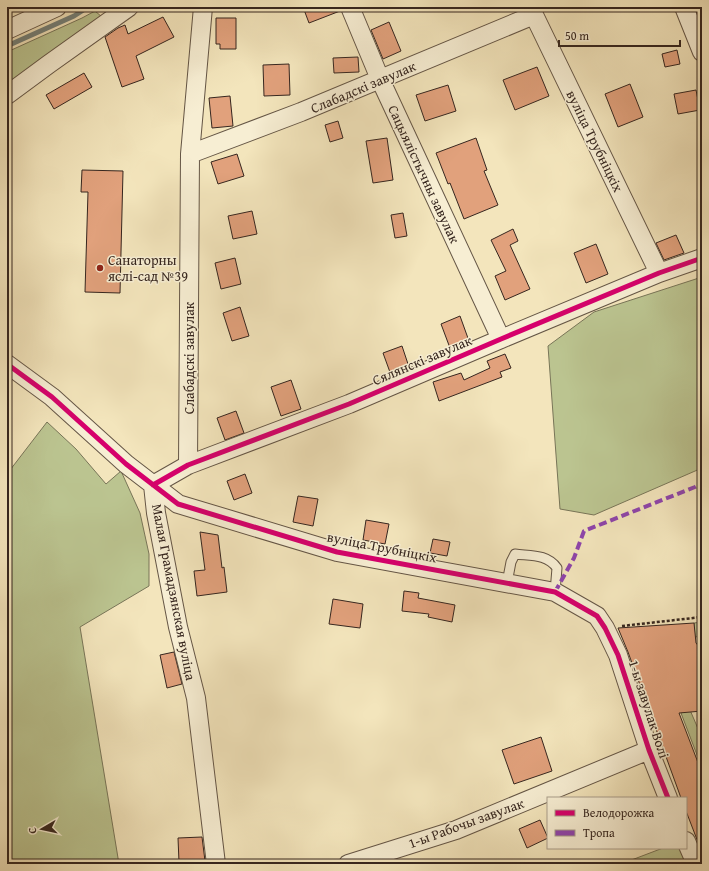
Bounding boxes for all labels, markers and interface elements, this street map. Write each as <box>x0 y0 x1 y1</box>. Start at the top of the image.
scale bar <box>559 22 680 48</box>
text: 50 m <box>565 27 589 44</box>
street label: Слабадскі завулак <box>307 56 419 118</box>
street label: вуліца Трубніцкіх <box>562 87 629 196</box>
street label: Сацыялістычны завулак <box>383 102 465 247</box>
place label: Санаторны яслі-сад №39 <box>107 250 188 286</box>
marker: Санаторны яслі-сад №39 <box>95 263 105 273</box>
street label: Слабадскі завулак <box>179 301 199 414</box>
street label: Сялянскі завулак <box>369 330 476 390</box>
street label: Малая Грамадзянская вуліца <box>147 502 201 682</box>
street label: вуліца Трубніцкіх <box>325 527 439 568</box>
street label: 1-ы завулак Волі <box>624 657 674 761</box>
street label: 1-ы Рабочы завулак <box>405 793 527 853</box>
legend <box>547 797 687 849</box>
text: Велодорожка <box>583 804 654 821</box>
north arrow <box>22 809 62 849</box>
text: Тропа <box>583 824 615 841</box>
text: С <box>24 826 41 835</box>

